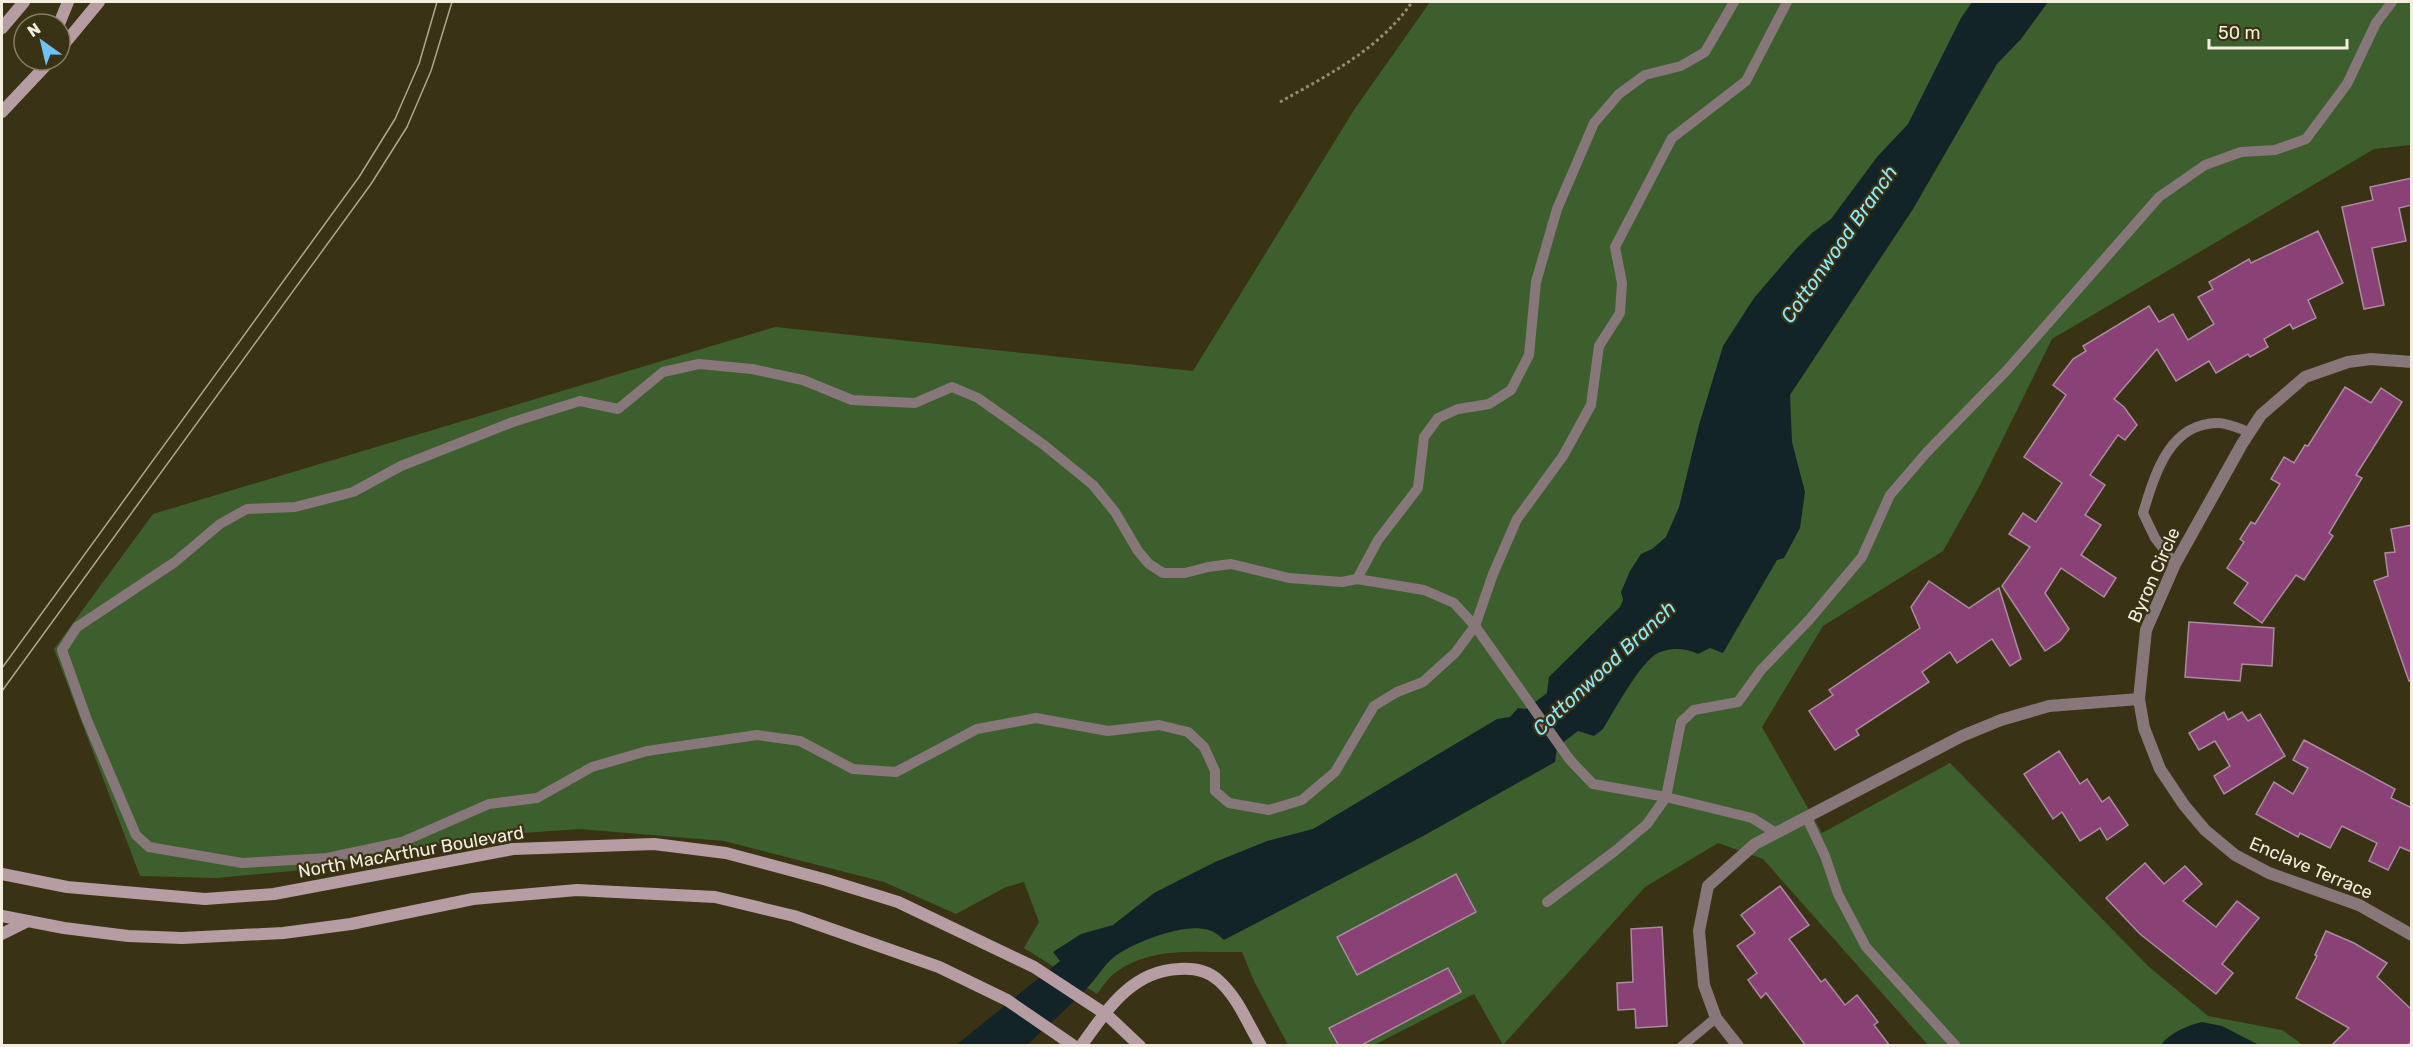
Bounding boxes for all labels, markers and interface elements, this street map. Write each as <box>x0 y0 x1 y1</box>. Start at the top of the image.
north arrow <box>12 12 72 72</box>
scale bar <box>2209 12 2347 50</box>
text: N <box>24 19 44 41</box>
text: 50 m <box>2218 22 2261 44</box>
water label: Cottonwood Branch <box>1776 161 1902 327</box>
street label: Byron Circle <box>2123 524 2185 626</box>
water label: Cottonwood Branch <box>1527 595 1681 741</box>
street label: North MacArthur Boulevard <box>296 821 526 883</box>
street label: Enclave Terrace <box>2246 832 2376 904</box>

